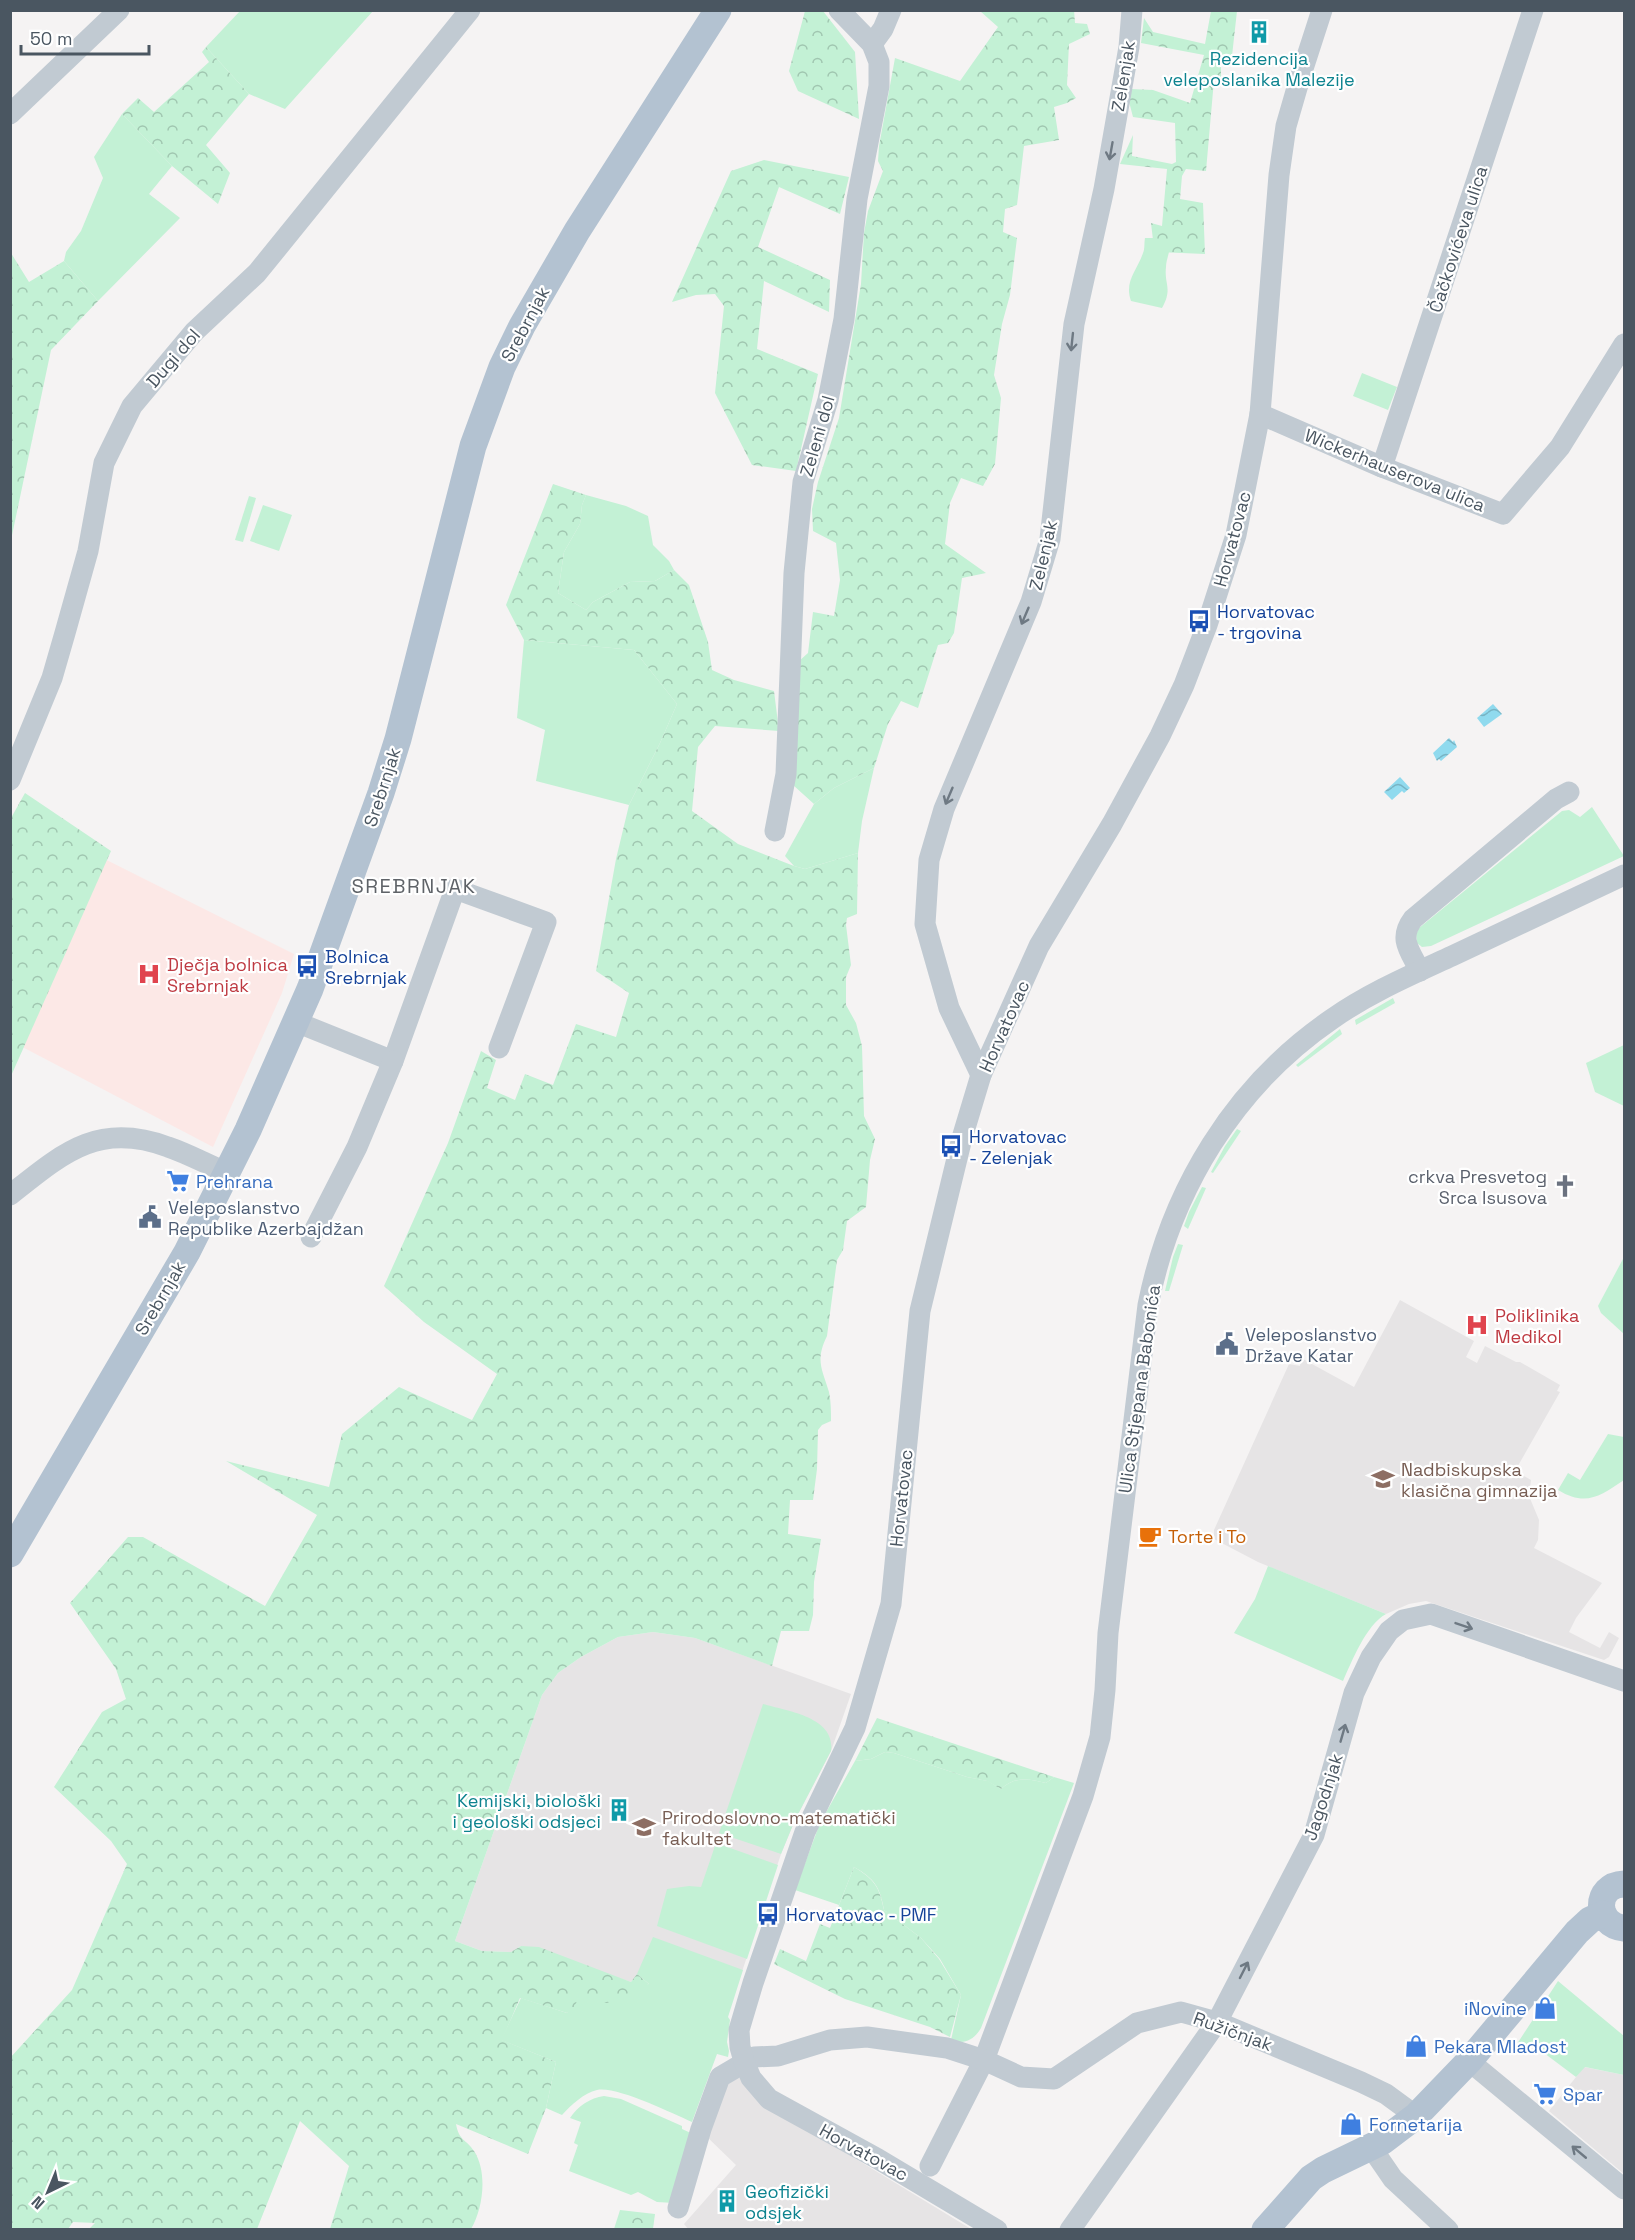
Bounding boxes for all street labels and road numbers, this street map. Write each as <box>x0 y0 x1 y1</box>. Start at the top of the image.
street label: Zelenjak <box>1106 39 1140 113</box>
street label: Čačkovićeva ulica <box>1423 163 1493 315</box>
street label: Srebrnjak <box>496 282 555 366</box>
street label: Dugi dol <box>141 324 205 392</box>
street label: Zeleni dol <box>795 393 839 479</box>
street label: Wickerhauserova ulica <box>1301 423 1489 517</box>
street label: Horvatovac <box>1208 489 1256 589</box>
street label: Zelenjak <box>1024 517 1062 592</box>
street label: Srebrnjak <box>358 744 406 830</box>
street label: Horvatovac <box>974 977 1034 1075</box>
street label: Srebrnjak <box>130 1256 191 1339</box>
street label: Ulica Stjepana Babonića <box>1113 1283 1165 1495</box>
street label: Horvatovac <box>884 1448 918 1548</box>
street label: Jagodnjak <box>1298 1750 1348 1843</box>
street label: Ružičnjak <box>1190 2006 1276 2056</box>
street label: Horvatovac <box>816 2118 912 2186</box>

